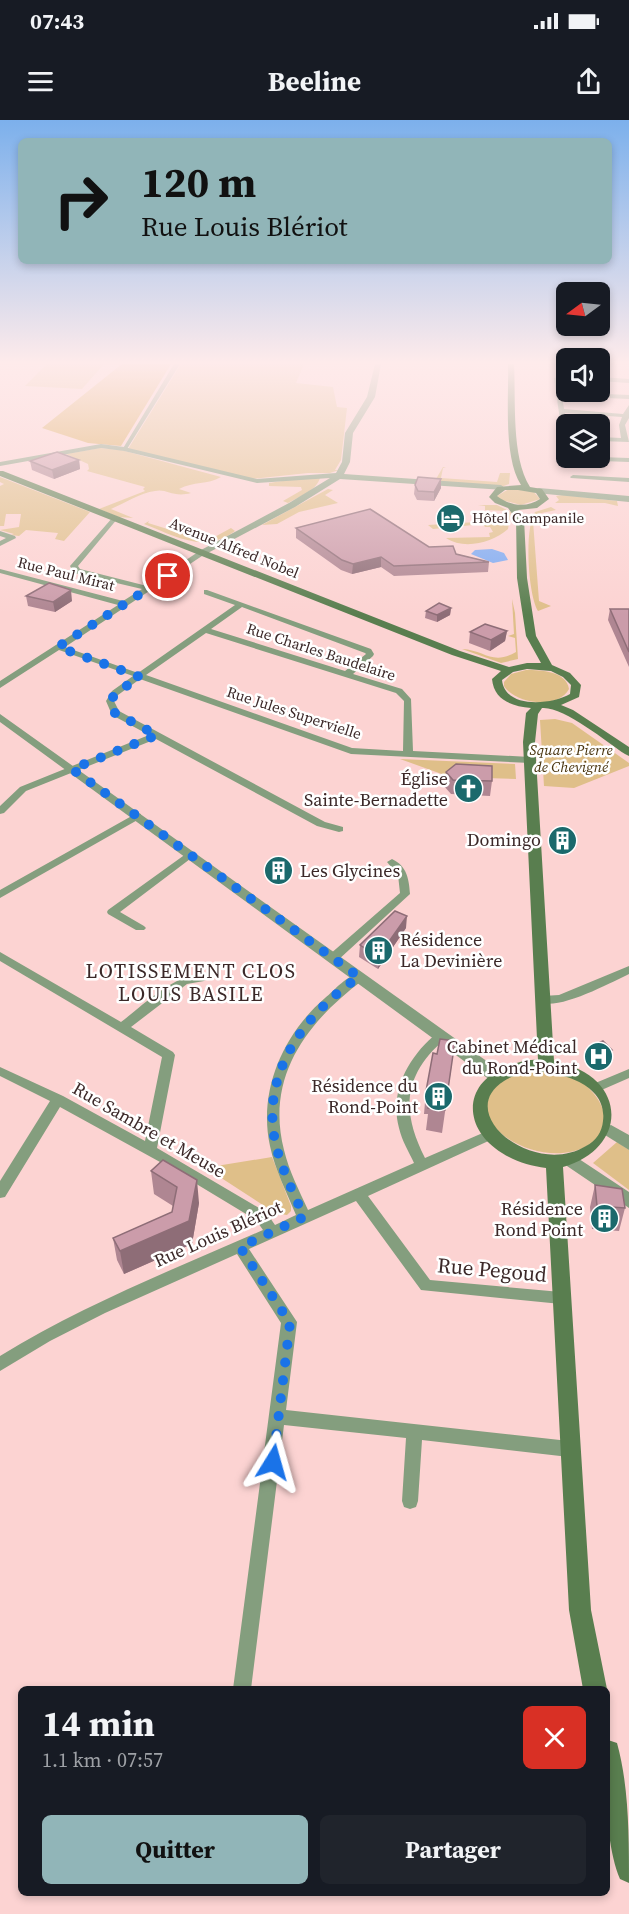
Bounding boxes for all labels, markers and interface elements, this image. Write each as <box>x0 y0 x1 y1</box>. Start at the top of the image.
text: 07:43 <box>30 6 84 36</box>
text: Beeline <box>268 63 361 100</box>
icon: menu <box>24 65 57 98</box>
icon: share <box>572 65 605 98</box>
text: 120 m <box>141 153 256 211</box>
icon: right <box>42 162 120 240</box>
text: Rue Louis Blériot <box>141 208 348 245</box>
north arrow <box>556 282 610 336</box>
map controls <box>556 282 610 468</box>
button: sound <box>556 348 610 402</box>
button: layers <box>556 414 610 468</box>
hotel icon: Hôtel Campanile <box>435 502 467 534</box>
place label: Hôtel Campanile <box>472 507 585 528</box>
street label: Avenue Alfred Nobel <box>166 512 303 583</box>
pin <box>142 550 193 601</box>
street label: Rue Paul Mirat <box>15 551 117 596</box>
icon: arrive <box>151 559 184 592</box>
street label: Rue Charles Baudelaire <box>244 617 399 686</box>
street label: Rue Jules Supervielle <box>224 681 365 744</box>
park label: Square Pierre de Chevigné <box>529 739 613 777</box>
place label: Église Sainte-Bernadette <box>304 766 448 812</box>
church icon: Église Sainte-Bernadette <box>453 773 485 805</box>
building icon: Domingo <box>546 824 578 856</box>
place label: Domingo <box>467 827 541 852</box>
building icon: Les Glycines <box>263 855 295 887</box>
place label: Les Glycines <box>300 858 400 883</box>
place label: Résidence La Devinière <box>400 927 502 973</box>
building icon: Résidence La Devinière <box>363 934 395 966</box>
district label: LOTISSEMENT CLOS LOUIS BASILE <box>86 957 296 1008</box>
place label: Cabinet Médical du Rond-Point <box>447 1034 577 1080</box>
hospital icon: Cabinet Médical du Rond-Point <box>582 1041 614 1073</box>
place label: Résidence du Rond-Point <box>311 1073 418 1119</box>
street label: Rue Sambre et Meuse <box>68 1076 230 1184</box>
building icon: Résidence du Rond-Point <box>423 1080 455 1112</box>
street label: Rue Louis Blériot <box>150 1194 286 1273</box>
place label: Résidence Rond Point <box>494 1196 583 1242</box>
building icon: Résidence Rond Point <box>588 1203 620 1235</box>
street label: Rue Pegoud <box>436 1250 548 1289</box>
position arrow <box>241 1430 305 1494</box>
text: 14 min <box>42 1699 155 1748</box>
button: close <box>523 1706 586 1769</box>
text: 1.1 km · 07:57 <box>42 1746 163 1774</box>
button: Quitter <box>42 1815 308 1884</box>
button: Partager <box>320 1815 586 1884</box>

